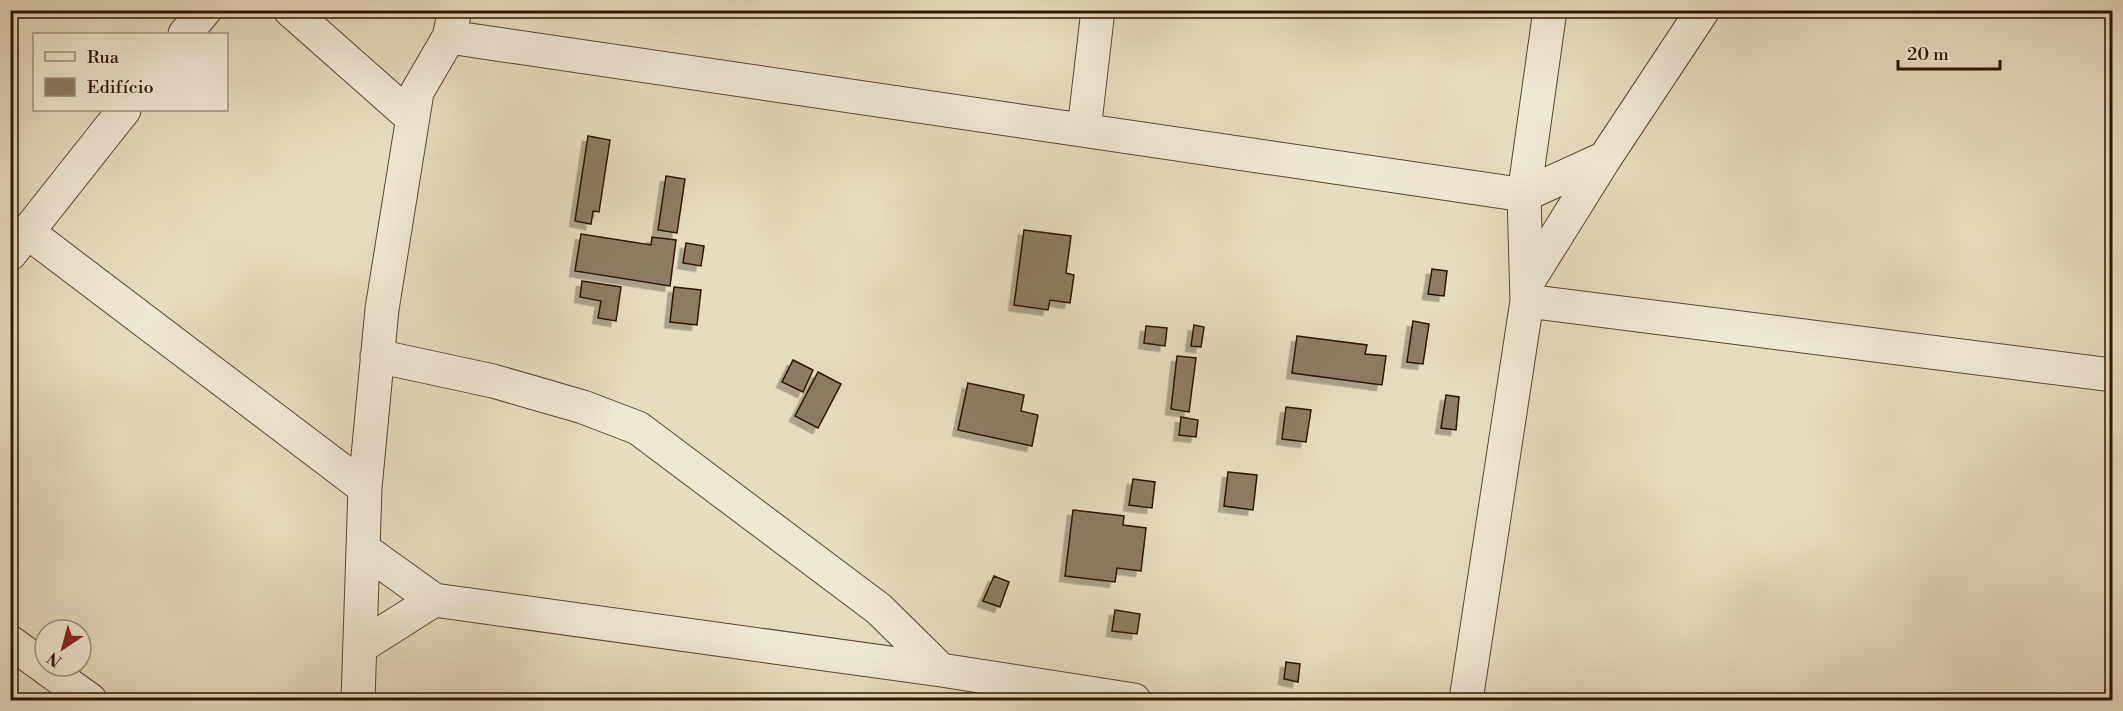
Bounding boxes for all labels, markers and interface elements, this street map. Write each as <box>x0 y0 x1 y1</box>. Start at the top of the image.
legend <box>33 33 228 111</box>
scale bar <box>1898 33 2000 71</box>
text: 20 m <box>1907 43 1949 66</box>
text: Rua <box>87 46 120 69</box>
text: Edifício <box>87 76 154 99</box>
north arrow <box>33 618 93 678</box>
text: N <box>43 647 66 671</box>

